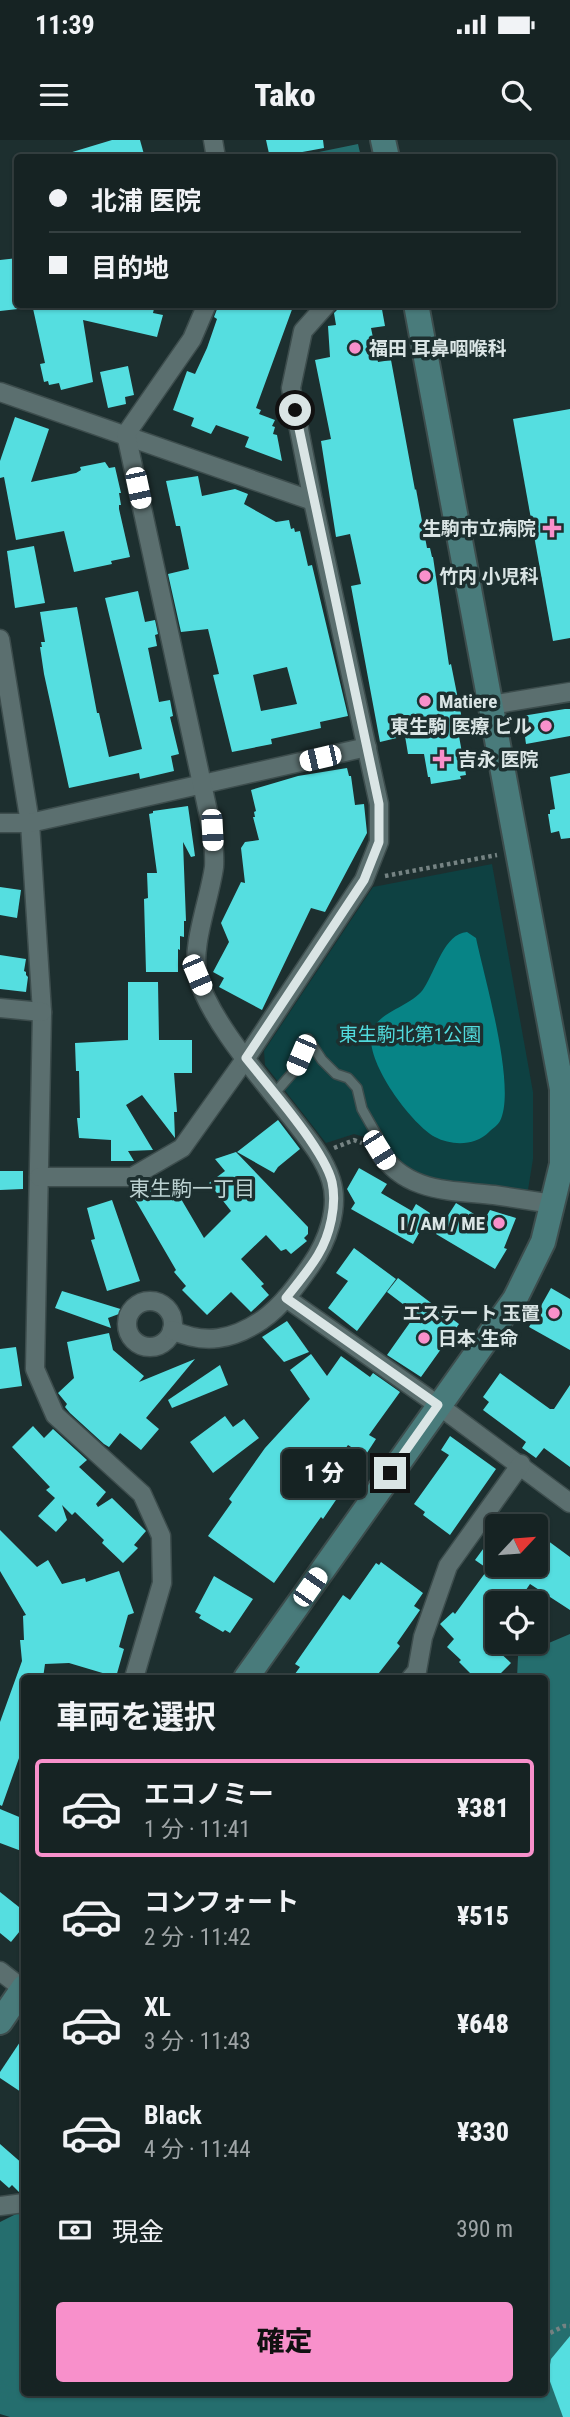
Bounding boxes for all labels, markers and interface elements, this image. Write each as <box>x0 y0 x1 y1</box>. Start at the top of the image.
text: 11:39 <box>35 10 95 40</box>
icon: menu <box>35 76 73 114</box>
text: Tako <box>254 76 316 114</box>
icon: search <box>497 76 535 114</box>
text: 北浦 医院 <box>91 186 201 216</box>
text: 目的地 <box>91 253 169 283</box>
place label: 福田 耳鼻咽喉科 <box>369 337 506 360</box>
marker: 福田 耳鼻咽喉科 <box>347 340 363 356</box>
route start <box>279 394 311 426</box>
car <box>124 465 153 511</box>
place label: 生駒市立病院 <box>422 517 536 540</box>
marker: 生駒市立病院 <box>542 518 562 538</box>
place label: 竹内 小児科 <box>439 565 538 588</box>
marker: 竹内 小児科 <box>417 568 433 584</box>
place label: Matiere <box>439 690 497 713</box>
marker: Matiere <box>417 693 433 709</box>
place label: 東生駒 医療 ビル <box>390 715 532 738</box>
marker: 東生駒 医療 ビル <box>538 718 554 734</box>
car <box>298 743 343 773</box>
place label: 吉永 医院 <box>458 748 538 771</box>
marker: 吉永 医院 <box>432 749 452 769</box>
car <box>201 808 224 852</box>
car <box>180 952 215 998</box>
park label: 東生駒北第1公園 <box>339 1023 481 1046</box>
car <box>284 1032 319 1078</box>
car <box>359 1127 400 1173</box>
district label: 東生駒一丁目 <box>129 1177 255 1201</box>
place label: I / AM / ME <box>400 1212 485 1235</box>
marker: I / AM / ME <box>491 1215 507 1231</box>
place label: エステート 玉置 <box>403 1302 540 1325</box>
marker: エステート 玉置 <box>546 1305 562 1321</box>
place label: 日本 生命 <box>438 1327 518 1350</box>
marker: 日本 生命 <box>416 1330 432 1346</box>
callout: 1 分 <box>282 1448 366 1498</box>
route end <box>374 1457 406 1489</box>
text: 1 分 <box>304 1460 344 1487</box>
north arrow <box>485 1514 548 1577</box>
map controls <box>485 1514 548 1654</box>
car <box>290 1564 331 1610</box>
button: locate <box>485 1591 548 1654</box>
text: 車両を選択 <box>56 1698 216 1736</box>
icon: car <box>60 1777 123 1840</box>
text: エコノミー <box>144 1779 274 1809</box>
text: ¥381 <box>457 1793 509 1823</box>
text: 1 分 · 11:41 <box>144 1816 251 1843</box>
icon: car <box>60 1885 123 1948</box>
text: コンフォート <box>144 1887 299 1917</box>
text: ¥515 <box>457 1901 509 1931</box>
text: 2 分 · 11:42 <box>144 1924 251 1951</box>
text: XL <box>144 1992 171 2022</box>
icon: car <box>60 1993 123 2056</box>
text: ¥648 <box>457 2009 509 2039</box>
text: 3 分 · 11:43 <box>144 2028 251 2055</box>
text: Black <box>144 2100 202 2130</box>
icon: car <box>60 2101 123 2164</box>
text: ¥330 <box>457 2117 509 2147</box>
text: 4 分 · 11:44 <box>144 2136 251 2163</box>
icon: cash <box>56 2211 94 2249</box>
text: 390 m <box>456 2216 513 2243</box>
text: 現金 <box>112 2217 164 2247</box>
button: 確定 <box>56 2302 513 2382</box>

